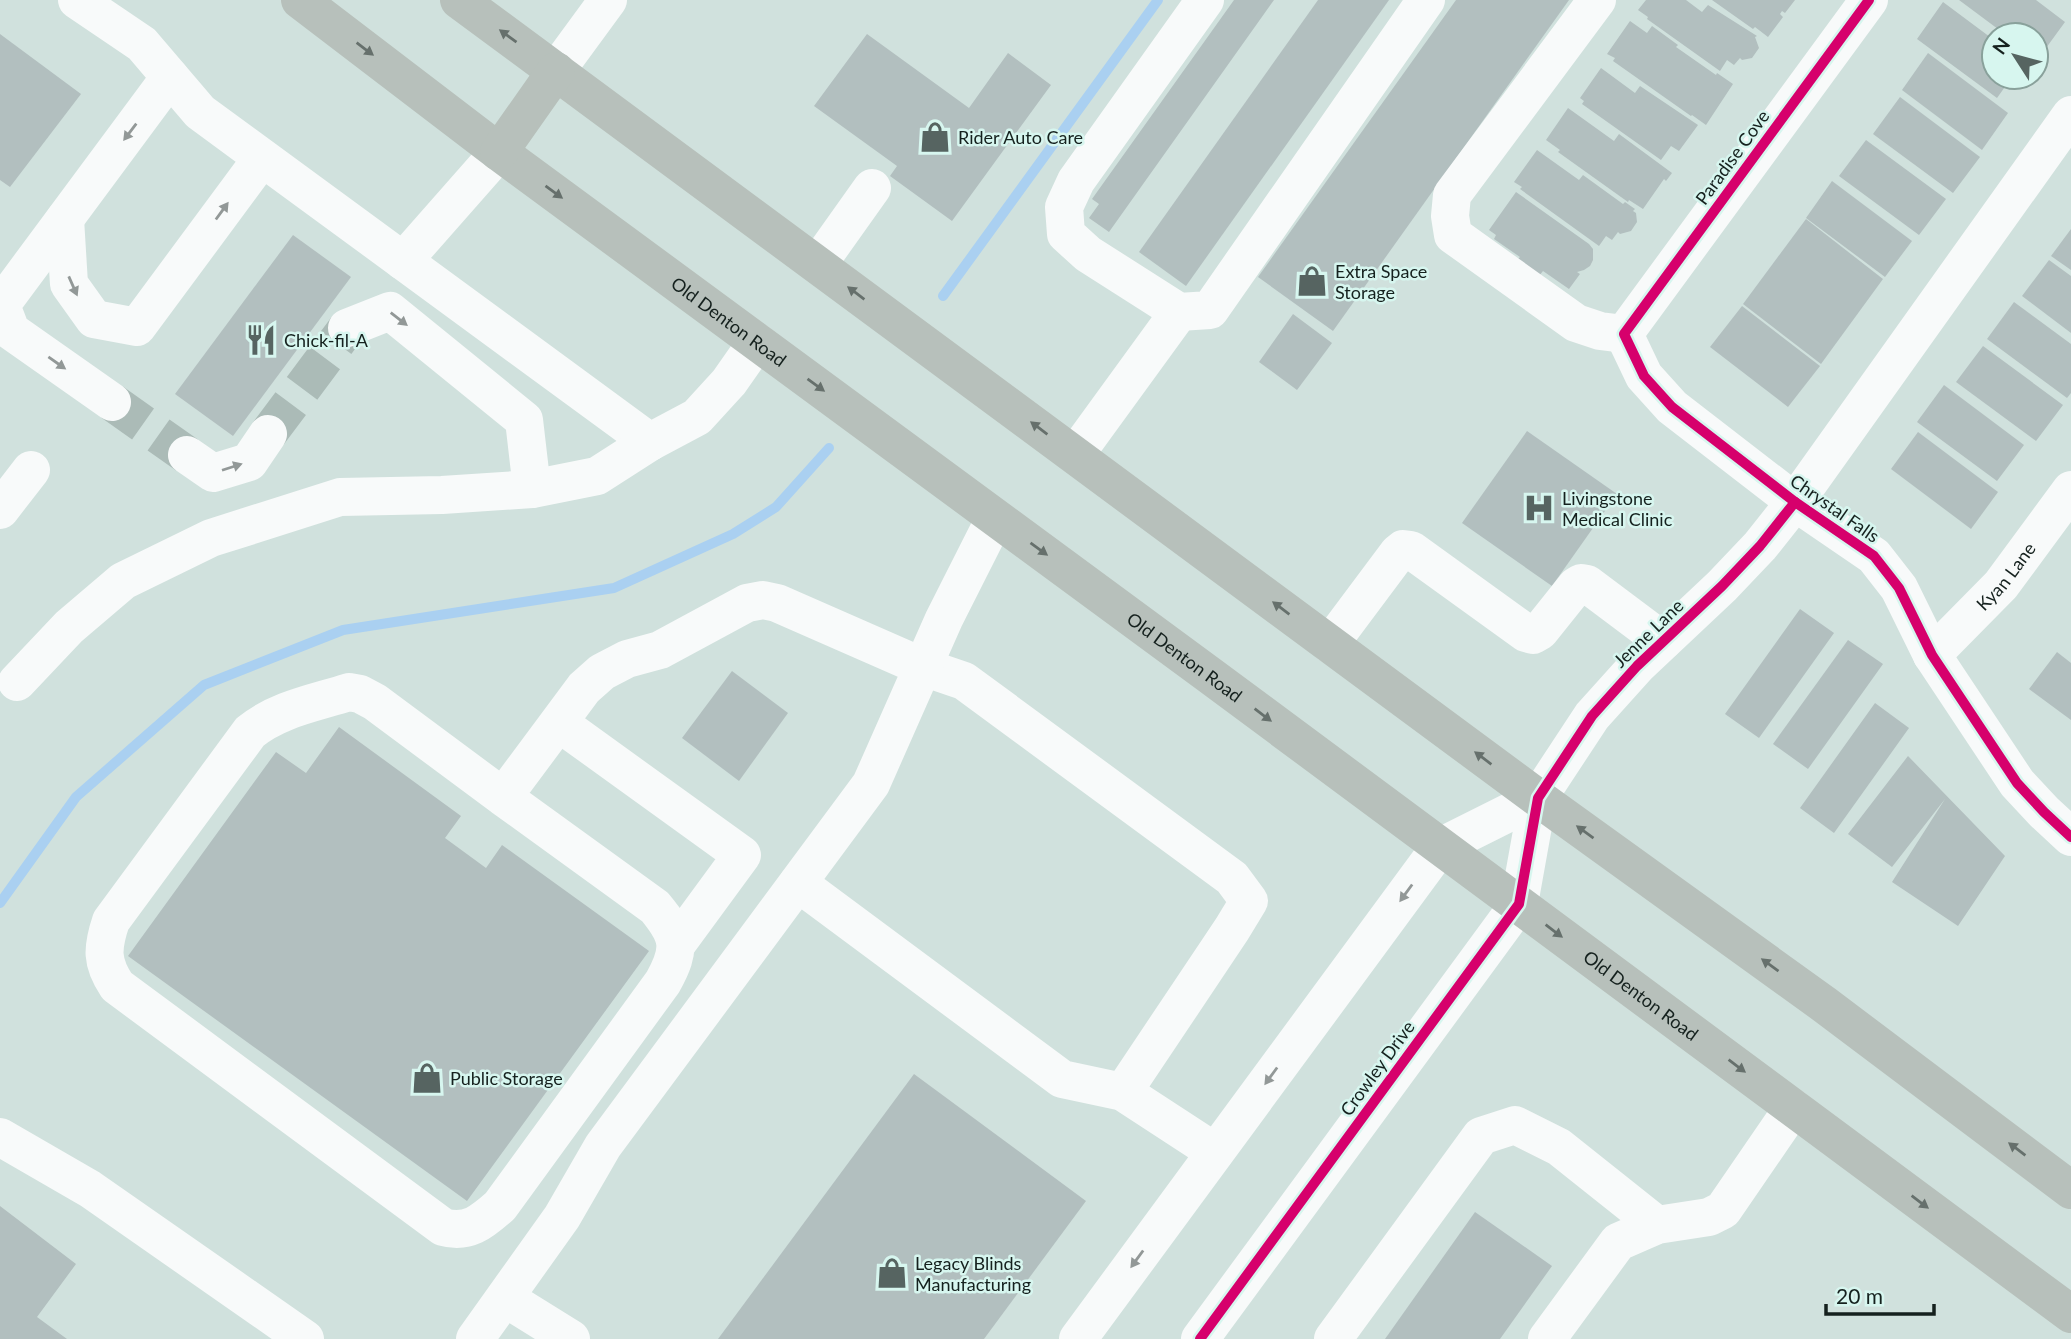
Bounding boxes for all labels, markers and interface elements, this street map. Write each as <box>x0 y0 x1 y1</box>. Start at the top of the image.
north arrow <box>1980 21 2050 91</box>
one-way arrow <box>499 29 517 43</box>
text: N <box>1987 33 2014 58</box>
one-way arrow <box>356 42 374 57</box>
street label: Paradise Cove <box>1690 105 1774 209</box>
shop icon: Rider Auto Care <box>918 120 952 154</box>
one-way arrow <box>123 123 137 141</box>
place label: Rider Auto Care <box>958 126 1083 148</box>
one-way arrow <box>545 185 563 199</box>
one-way arrow <box>215 202 229 220</box>
place label: Extra Space Storage <box>1335 260 1427 303</box>
shop icon: Extra Space Storage <box>1295 264 1329 298</box>
street label: Old Denton Road <box>667 272 791 371</box>
one-way arrow <box>67 276 79 296</box>
one-way arrow <box>848 285 866 300</box>
one-way arrow <box>390 311 408 326</box>
restaurant icon: Chick-fil-A <box>244 323 278 357</box>
place label: Chick-fil-A <box>284 329 369 351</box>
one-way arrow <box>48 356 66 370</box>
one-way arrow <box>807 378 825 392</box>
one-way arrow <box>1030 422 1048 436</box>
one-way arrow <box>222 461 243 472</box>
street label: Chrystal Falls <box>1786 469 1884 547</box>
place label: Livingstone Medical Clinic <box>1562 487 1673 530</box>
hospital icon: Livingstone Medical Clinic <box>1522 491 1556 525</box>
street label: Kyan Lane <box>1971 538 2040 615</box>
one-way arrow <box>1029 542 1047 557</box>
street label: Jenne Lane <box>1608 594 1688 672</box>
one-way arrow <box>1272 601 1290 615</box>
street label: Old Denton Road <box>1123 607 1247 707</box>
one-way arrow <box>1254 708 1272 722</box>
one-way arrow <box>1474 751 1492 765</box>
one-way arrow <box>1576 825 1594 839</box>
one-way arrow <box>1400 884 1414 902</box>
one-way arrow <box>1545 923 1563 938</box>
street label: Old Denton Road <box>1579 945 1703 1045</box>
one-way arrow <box>1761 958 1779 972</box>
street label: Crowley Drive <box>1335 1016 1419 1120</box>
one-way arrow <box>1728 1059 1746 1073</box>
shop icon: Public Storage <box>410 1061 444 1095</box>
place label: Public Storage <box>450 1067 563 1089</box>
one-way arrow <box>1265 1067 1279 1085</box>
one-way arrow <box>2007 1142 2026 1156</box>
one-way arrow <box>1911 1194 1929 1208</box>
one-way arrow <box>1130 1250 1144 1268</box>
place label: Legacy Blinds Manufacturing <box>915 1252 1031 1295</box>
shop icon: Legacy Blinds Manufacturing <box>875 1256 909 1290</box>
scale bar <box>1826 1272 1934 1316</box>
text: 20 m <box>1836 1283 1883 1308</box>

